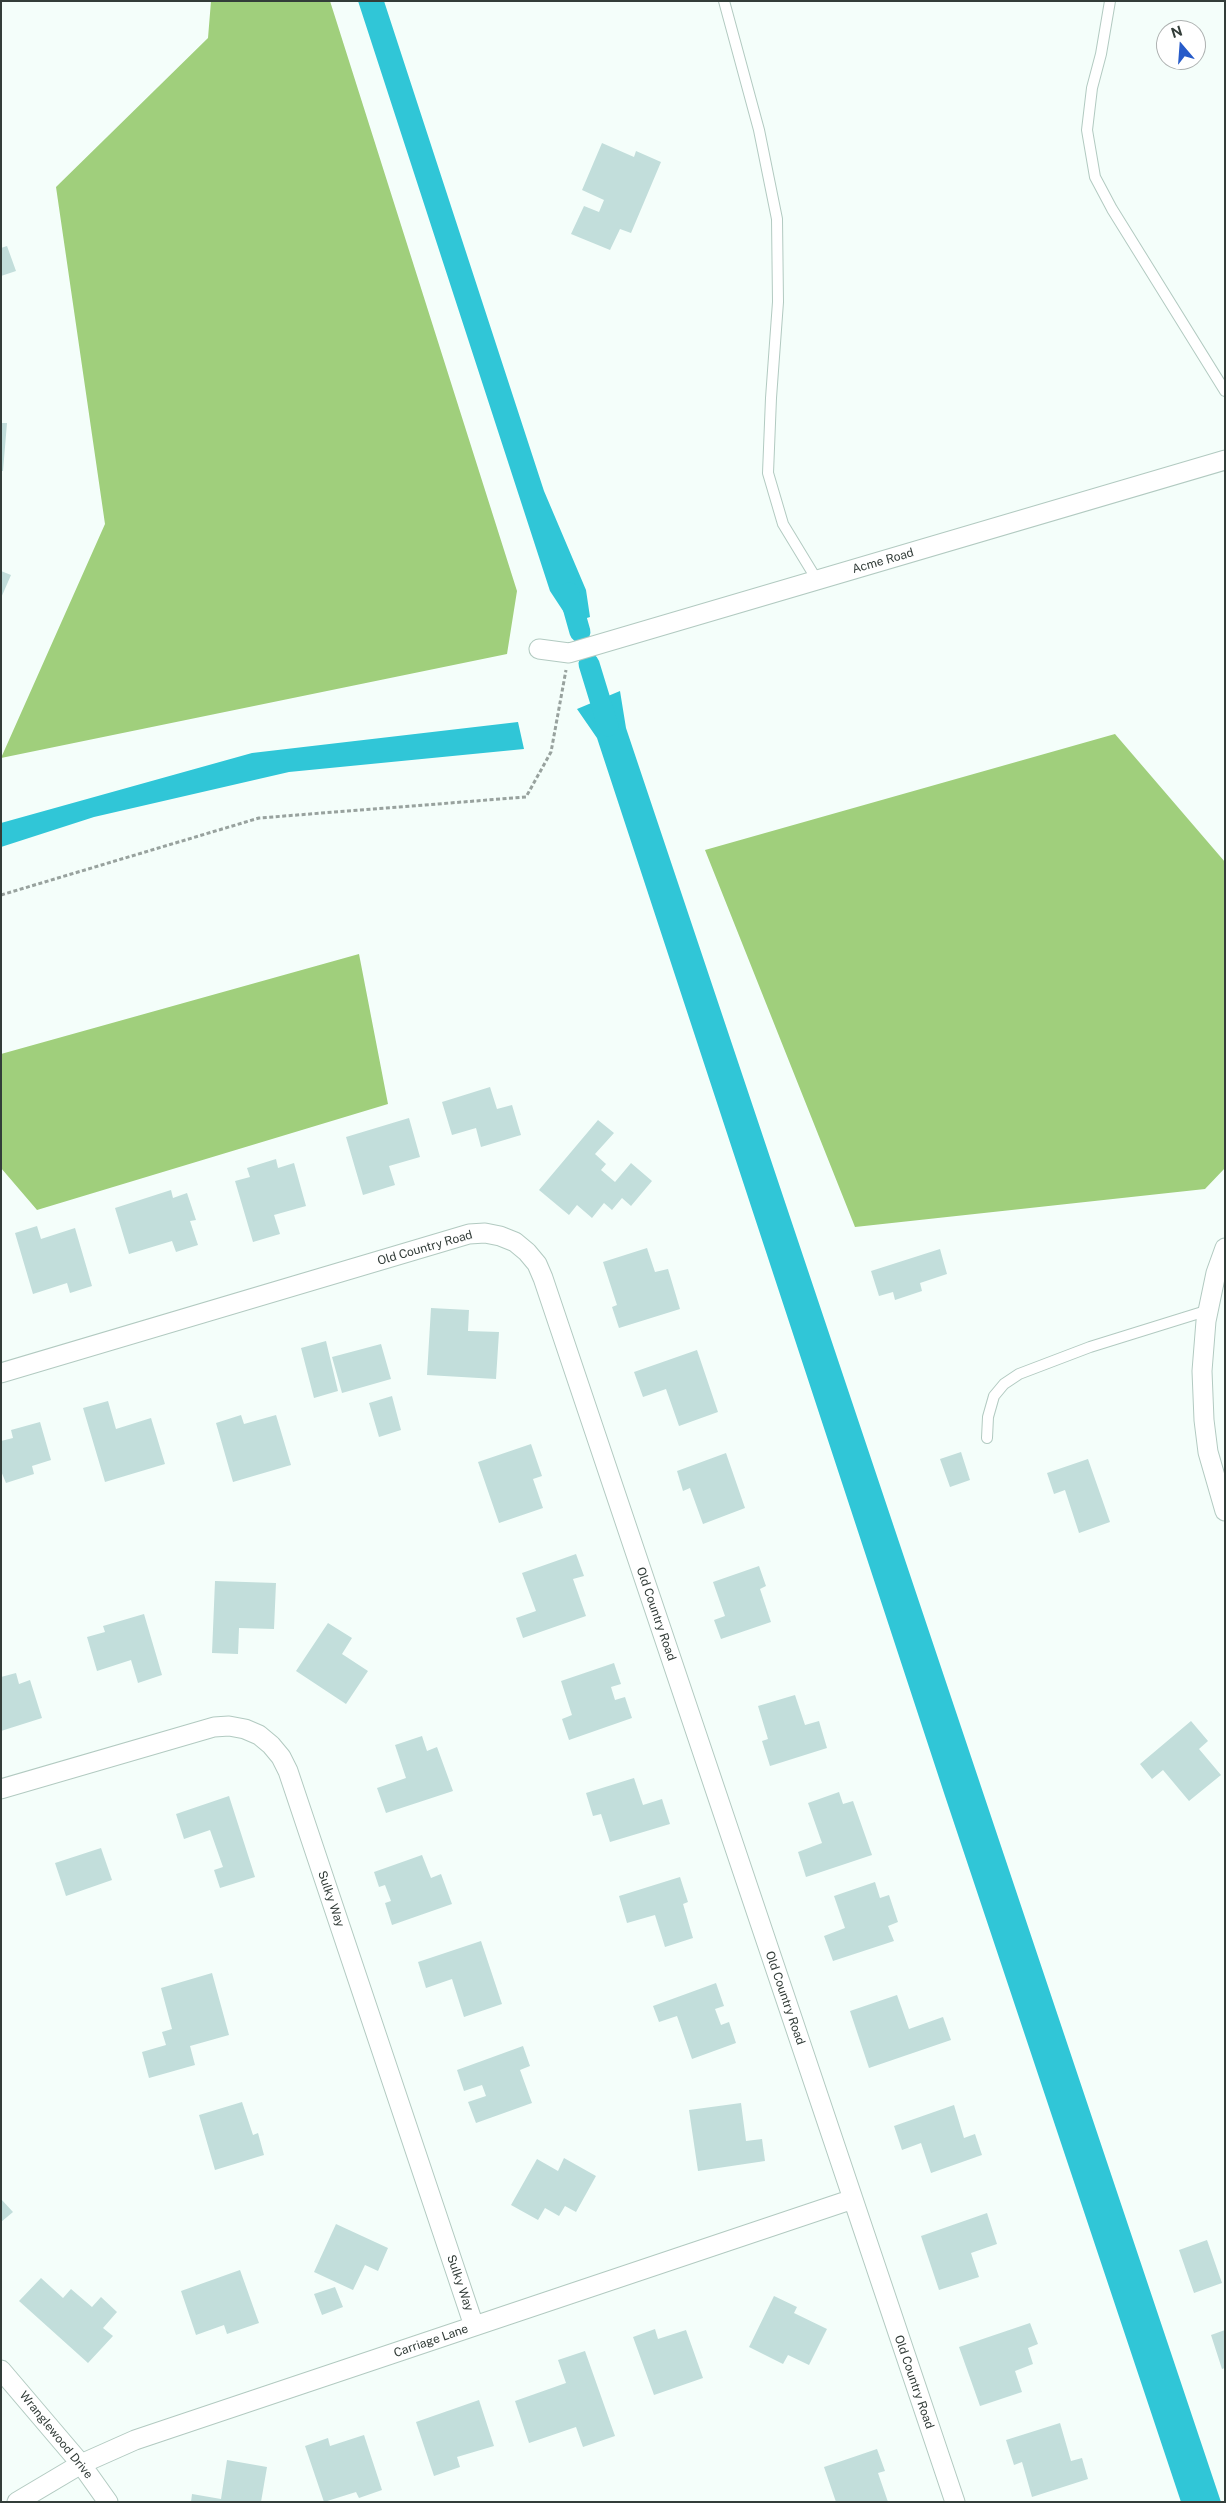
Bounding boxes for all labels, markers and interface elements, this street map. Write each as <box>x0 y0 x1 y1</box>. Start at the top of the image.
north arrow <box>1156 20 1206 70</box>
text: N <box>1169 22 1184 41</box>
street label: Acme Road <box>851 545 915 577</box>
street label: Old Country Road <box>376 1228 474 1268</box>
street label: Old Country Road <box>633 1565 679 1663</box>
street label: Sulky Way <box>315 1869 347 1929</box>
street label: Old Country Road <box>762 1949 808 2047</box>
street label: Sulky Way <box>444 2253 476 2313</box>
street label: Carriage Lane <box>392 2322 470 2360</box>
street label: Old Country Road <box>891 2333 937 2431</box>
street label: Wranglewood Drive <box>16 2388 96 2482</box>

